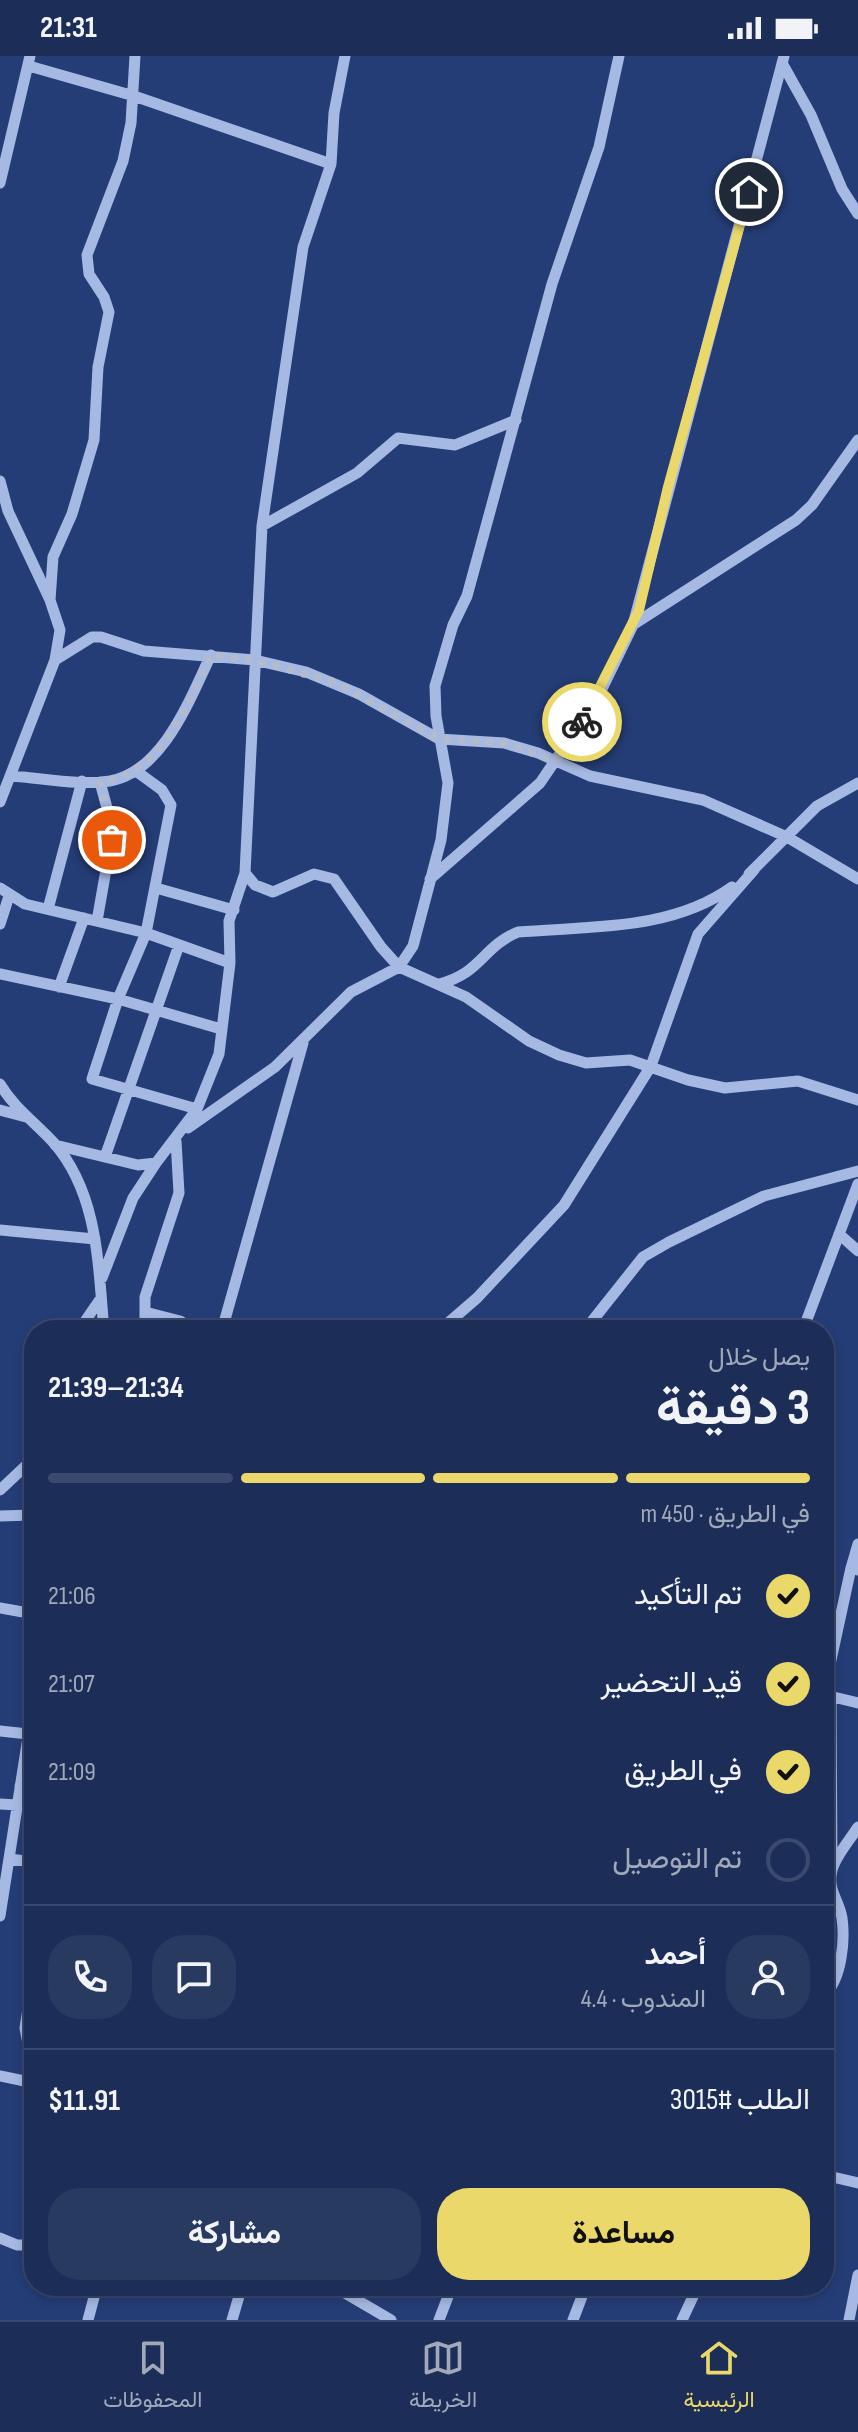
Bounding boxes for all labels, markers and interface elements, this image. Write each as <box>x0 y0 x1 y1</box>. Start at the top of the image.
text: 21:31 <box>40 10 97 46</box>
pin <box>715 158 783 226</box>
icon: home <box>727 170 771 214</box>
courier <box>542 682 622 762</box>
icon: bike <box>560 700 604 744</box>
pin <box>78 806 146 874</box>
icon: bag <box>90 818 134 862</box>
text: يصل خلال <box>708 1342 810 1373</box>
text: 21:34–21:39 <box>48 1370 184 1406</box>
text: 3 دقيقة <box>656 1377 810 1440</box>
text: في الطريق · 450 m <box>641 1499 810 1530</box>
icon: check <box>766 1574 810 1618</box>
text: تم التأكيد <box>634 1577 742 1613</box>
text: 21:06 <box>48 1581 96 1612</box>
icon: check <box>766 1662 810 1706</box>
text: قيد التحضير <box>601 1665 742 1701</box>
text: 21:07 <box>48 1669 95 1700</box>
icon: check <box>766 1750 810 1794</box>
text: في الطريق <box>624 1753 742 1789</box>
text: 21:09 <box>48 1757 96 1788</box>
text: تم التوصيل <box>612 1841 742 1877</box>
button: phone <box>48 1935 132 2019</box>
button: chat <box>152 1935 236 2019</box>
button: person <box>726 1935 810 2019</box>
text: أحمد <box>644 1937 706 1973</box>
text: المندوب · 4.4 <box>581 1984 706 2015</box>
text: الطلب #3015 <box>670 2082 810 2118</box>
text: $11.91 <box>48 2083 120 2119</box>
button: مشاركة <box>48 2188 421 2280</box>
button: مساعدة <box>437 2188 810 2280</box>
tab: المحفوظات <box>103 2336 202 2419</box>
tab: الخريطة <box>409 2336 477 2419</box>
tab: الرئيسية <box>684 2336 755 2419</box>

